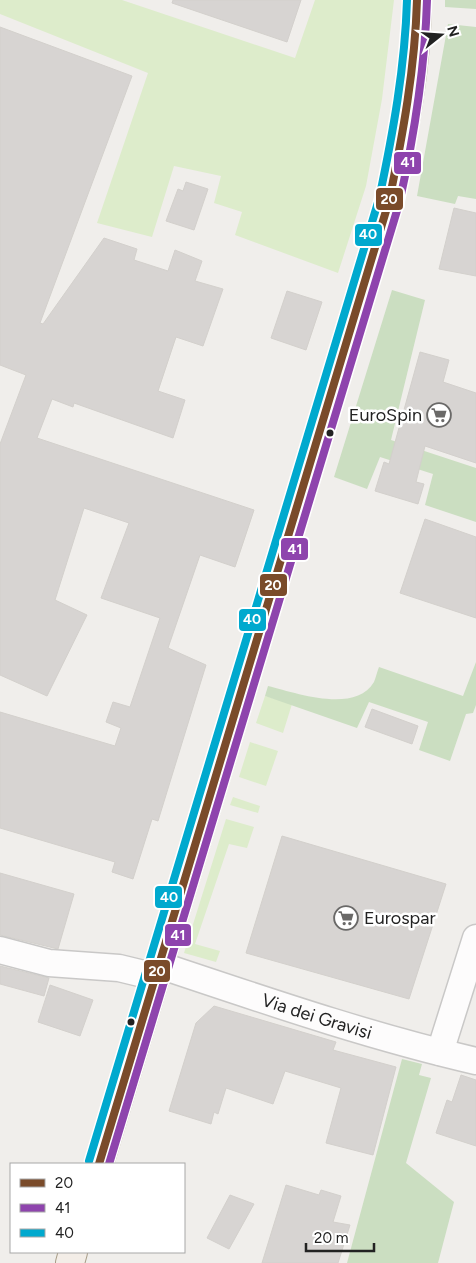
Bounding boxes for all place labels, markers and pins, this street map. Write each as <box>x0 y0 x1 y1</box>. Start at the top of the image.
supermarket icon: EuroSpin <box>426 402 452 428</box>
place label: EuroSpin <box>349 404 422 426</box>
unlabelled marker <box>325 428 335 438</box>
supermarket icon: Eurospar <box>333 905 359 931</box>
place label: Eurospar <box>364 907 436 929</box>
unlabelled marker <box>126 1017 136 1027</box>

